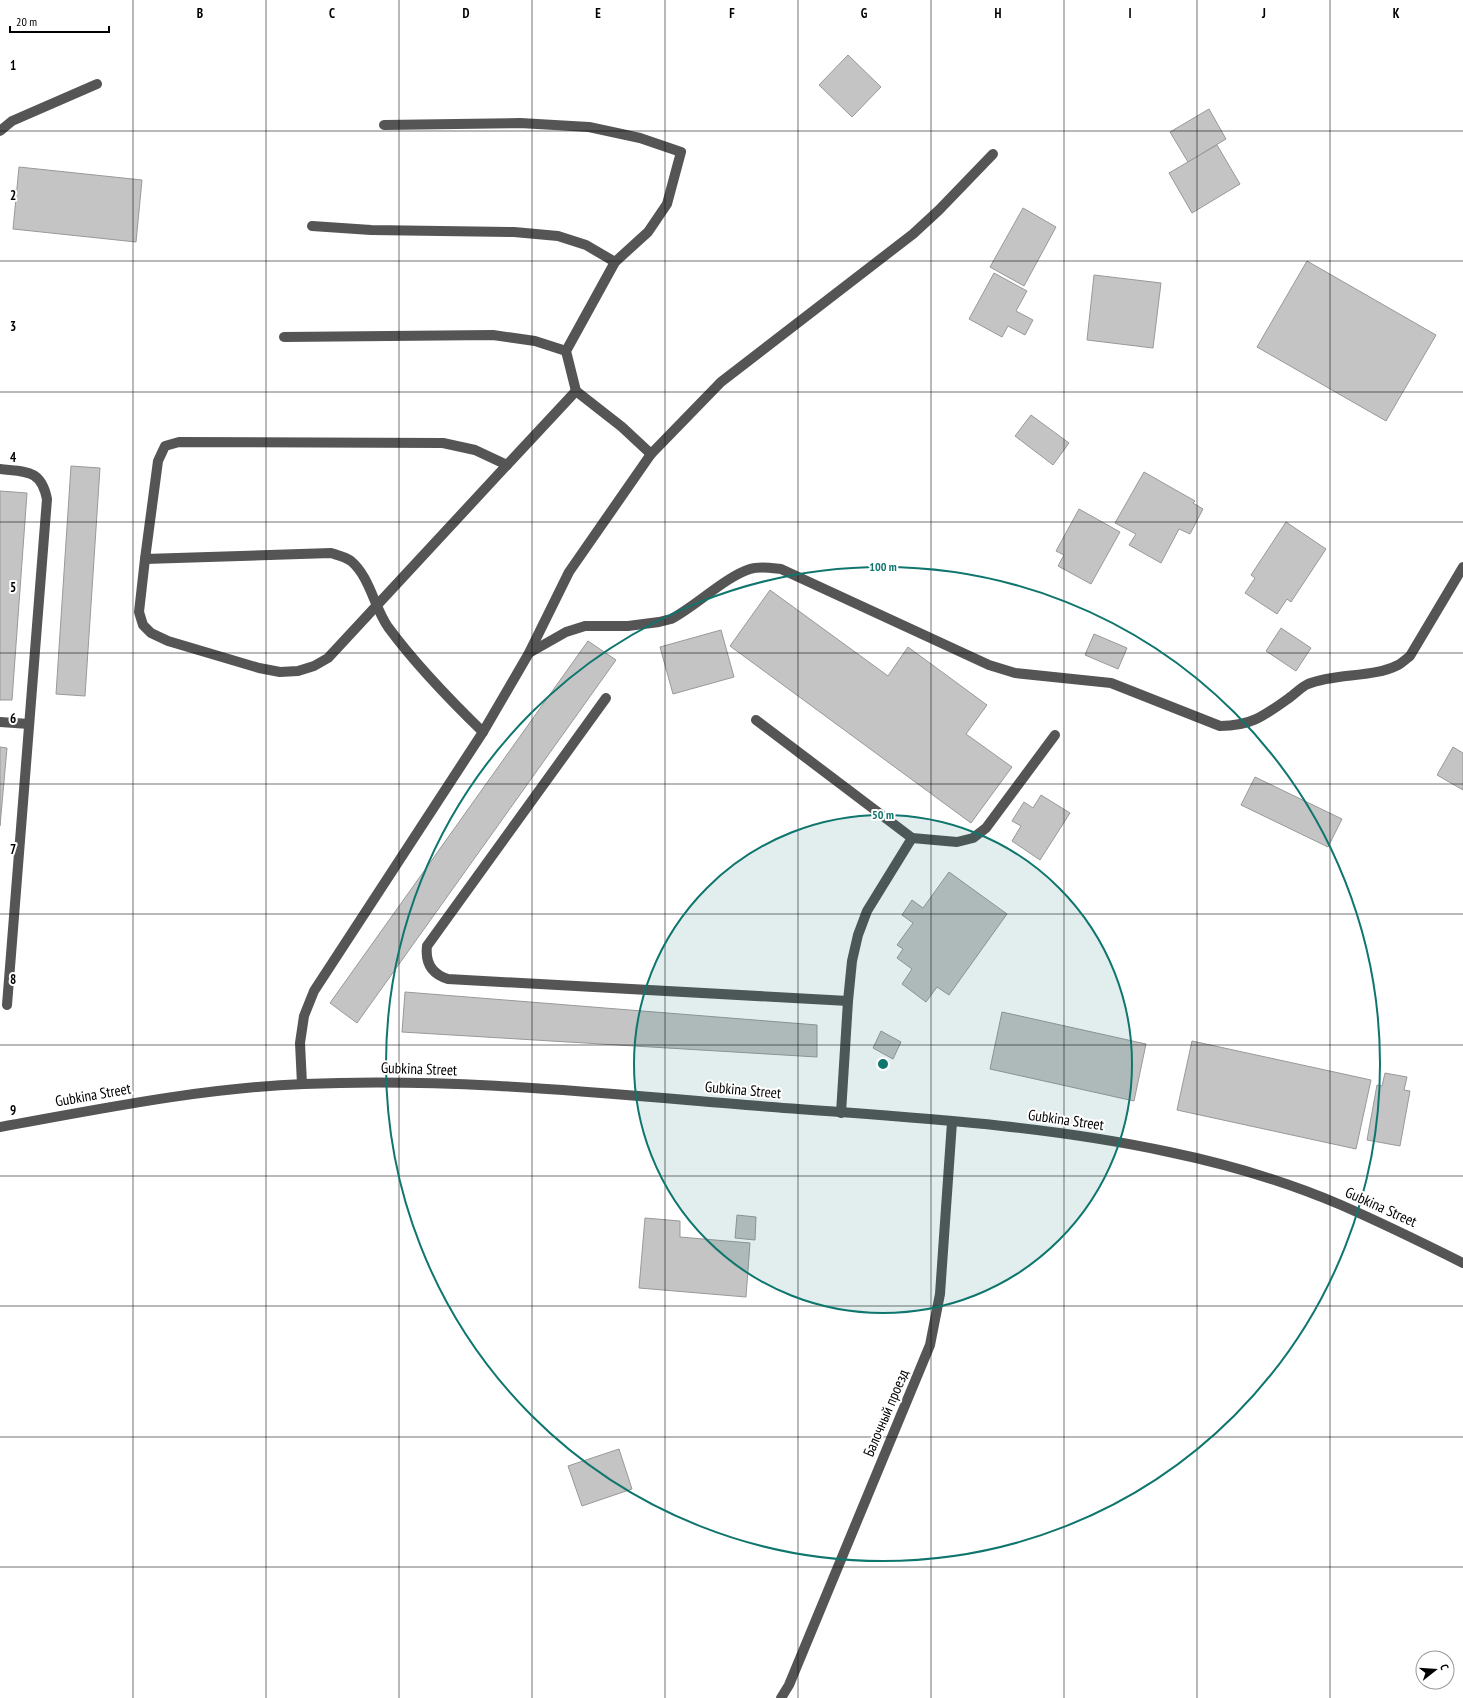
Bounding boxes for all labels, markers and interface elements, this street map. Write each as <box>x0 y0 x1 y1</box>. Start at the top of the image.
text: B <box>197 5 203 22</box>
text: C <box>329 5 335 22</box>
text: D <box>463 5 470 22</box>
text: E <box>595 5 601 22</box>
text: F <box>729 5 735 22</box>
text: G <box>861 5 868 22</box>
text: H <box>995 5 1002 22</box>
text: I <box>1128 5 1132 22</box>
text: J <box>1261 5 1266 22</box>
text: K <box>1393 5 1400 22</box>
scale bar <box>10 8 109 34</box>
text: 20 m <box>16 14 37 29</box>
text: 1 <box>10 57 16 74</box>
text: 2 <box>10 187 16 204</box>
text: 3 <box>10 318 16 335</box>
text: 4 <box>10 449 17 466</box>
text: 100 m <box>869 559 897 574</box>
text: 5 <box>10 579 16 596</box>
text: 6 <box>10 710 16 727</box>
text: 50 m <box>872 807 894 822</box>
text: 7 <box>10 841 16 858</box>
text: 8 <box>10 971 16 988</box>
centre of rings <box>876 1057 890 1071</box>
street label: Gubkina Street <box>381 1058 457 1079</box>
street label: Gubkina Street <box>704 1077 782 1102</box>
street label: Gubkina Street <box>54 1079 132 1110</box>
text: 9 <box>10 1102 16 1119</box>
street label: Gubkina Street <box>1027 1105 1105 1134</box>
street label: Gubkina Street <box>1342 1182 1420 1231</box>
street label: Балочный проезд <box>859 1366 913 1459</box>
north arrow <box>1415 1650 1455 1690</box>
text: С <box>1437 1663 1452 1672</box>

